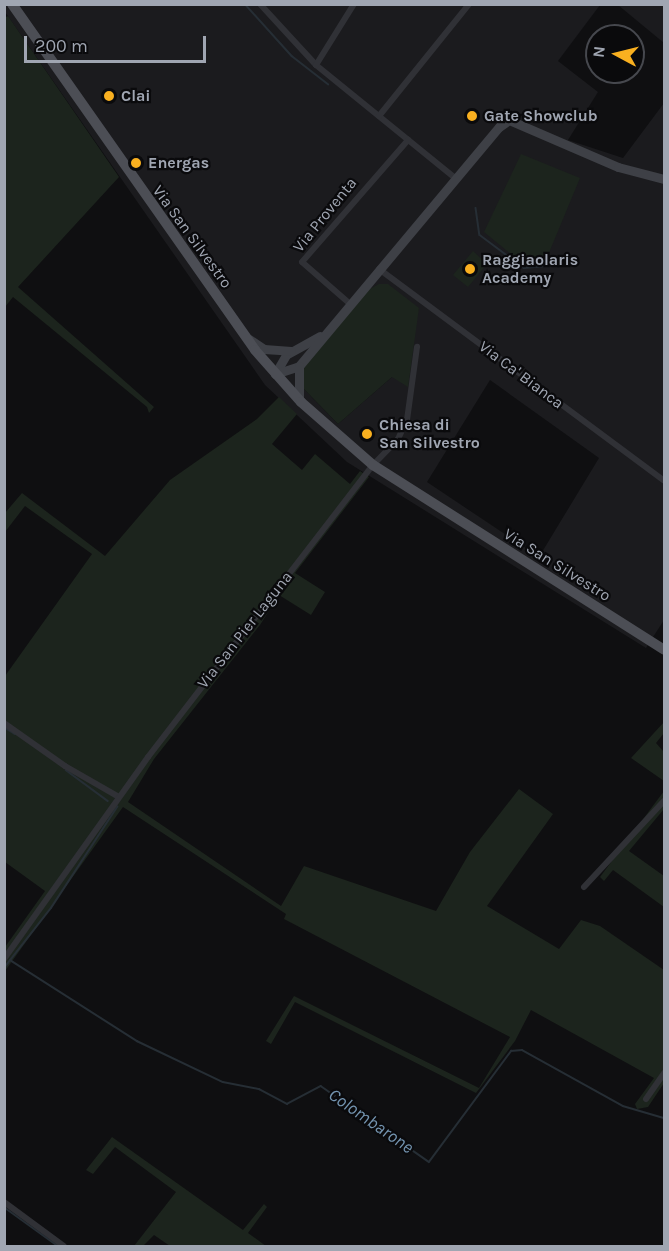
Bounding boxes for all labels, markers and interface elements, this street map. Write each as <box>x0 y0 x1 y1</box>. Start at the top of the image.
scale bar <box>27 24 208 62</box>
north arrow <box>585 24 645 84</box>
text: 200 m <box>35 35 88 57</box>
text: N <box>588 45 609 59</box>
place label: Clai <box>121 86 151 106</box>
marker: Clai <box>102 89 116 103</box>
place label: Gate Showclub <box>484 106 598 126</box>
marker: Gate Showclub <box>465 109 479 123</box>
place label: Energas <box>148 153 209 173</box>
marker: Energas <box>129 156 143 170</box>
street label: Via Proventa <box>289 174 361 256</box>
street label: Via San Silvestro <box>148 182 236 292</box>
place label: Raggiaolaris Academy <box>482 250 578 288</box>
marker: Raggiaolaris Academy <box>463 262 477 276</box>
street label: Via Ca' Bianca <box>475 337 567 413</box>
place label: Chiesa di San Silvestro <box>379 415 480 453</box>
marker: Chiesa di San Silvestro <box>360 427 374 441</box>
street label: Via San Silvestro <box>500 524 614 606</box>
street label: Via San Pier Laguna <box>193 568 297 692</box>
water label: Colombarone <box>324 1084 418 1158</box>

